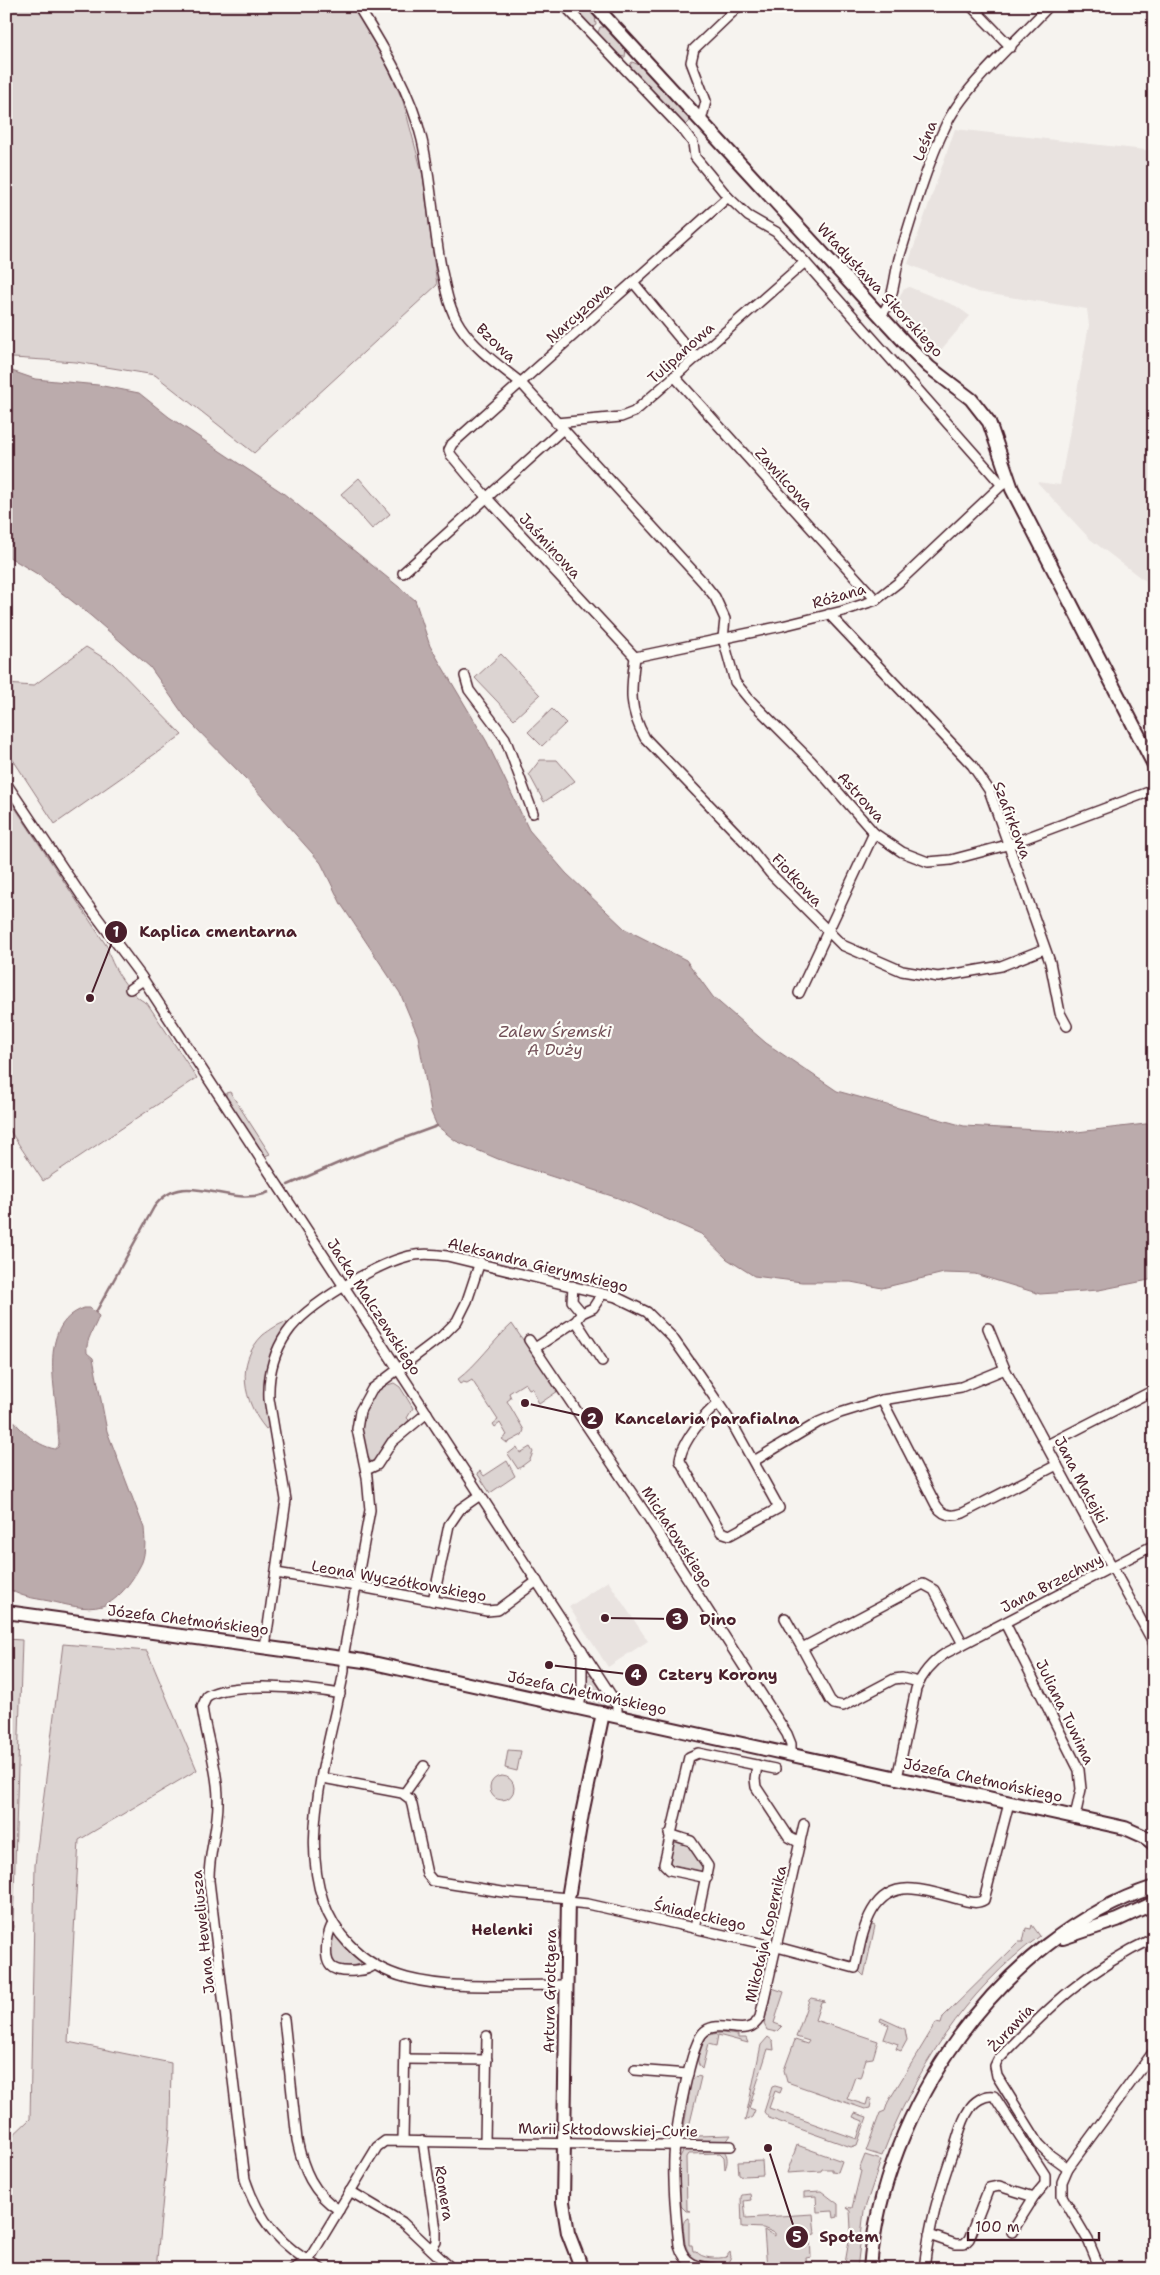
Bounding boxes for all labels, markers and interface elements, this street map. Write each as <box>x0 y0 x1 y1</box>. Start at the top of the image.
street label: Leśna <box>908 117 942 164</box>
street label: Władysława Sikorskiego <box>812 219 948 361</box>
street label: Narcyzowa <box>542 278 617 348</box>
street label: Tulipanowa <box>643 317 719 388</box>
street label: Bzowa <box>472 319 521 367</box>
street label: Zawilcowa <box>751 444 818 515</box>
street label: Jaśminowa <box>515 509 586 583</box>
street label: Różana <box>810 579 869 613</box>
street label: Astrowa <box>833 767 890 827</box>
street label: Szafirkowa <box>988 779 1036 862</box>
street label: Fiołkowa <box>767 849 827 911</box>
callout: Kaplica cmentarna <box>104 916 307 947</box>
text: Kaplica cmentarna <box>139 921 297 942</box>
text: 1 <box>113 922 120 942</box>
water label: Zalew Śremski A Duży <box>499 1021 612 1060</box>
street label: Aleksandra Gierymskiego <box>446 1233 630 1297</box>
street label: Jacka Malczewskiego <box>322 1235 426 1379</box>
callout: Kancelaria parafialna <box>579 1403 809 1434</box>
text: Kancelaria parafialna <box>615 1408 799 1429</box>
text: 2 <box>587 1409 598 1429</box>
street label: Jana Matejki <box>1050 1433 1112 1527</box>
street label: Michałowskiego <box>637 1482 717 1592</box>
street label: Jana Brzechwy <box>998 1549 1106 1617</box>
street label: Leona Wyczółkowskiego <box>310 1556 488 1606</box>
street label: Józefa Chełmońskiego <box>106 1600 270 1640</box>
callout: Dino <box>664 1604 746 1635</box>
text: 3 <box>672 1609 682 1629</box>
text: Dino <box>700 1609 736 1630</box>
street label: Juliana Tuwima <box>1031 1656 1099 1768</box>
callout: Cztery Korony <box>624 1659 788 1690</box>
text: Cztery Korony <box>658 1664 778 1685</box>
text: 4 <box>631 1665 642 1685</box>
street label: Józefa Chełmońskiego <box>505 1666 669 1720</box>
street label: Józefa Chełmońskiego <box>901 1753 1065 1807</box>
street label: Mikołaja Kopernika <box>741 1863 792 2004</box>
street label: Jana Heweliusza <box>186 1869 219 1995</box>
street label: Śniadeckiego <box>652 1894 748 1935</box>
district label: Helenki <box>471 1919 533 1940</box>
street label: Artura Grottgera <box>539 1928 561 2053</box>
street label: Żurawia <box>984 1999 1039 2056</box>
street label: Marii Skłodowskiej-Curie <box>518 2118 698 2142</box>
street label: Romera <box>430 2164 458 2223</box>
scale bar <box>968 2210 1099 2242</box>
text: 100 m <box>975 2217 1020 2237</box>
callout: Społem <box>784 2221 889 2252</box>
text: Społem <box>819 2226 879 2247</box>
text: 5 <box>792 2227 802 2247</box>

